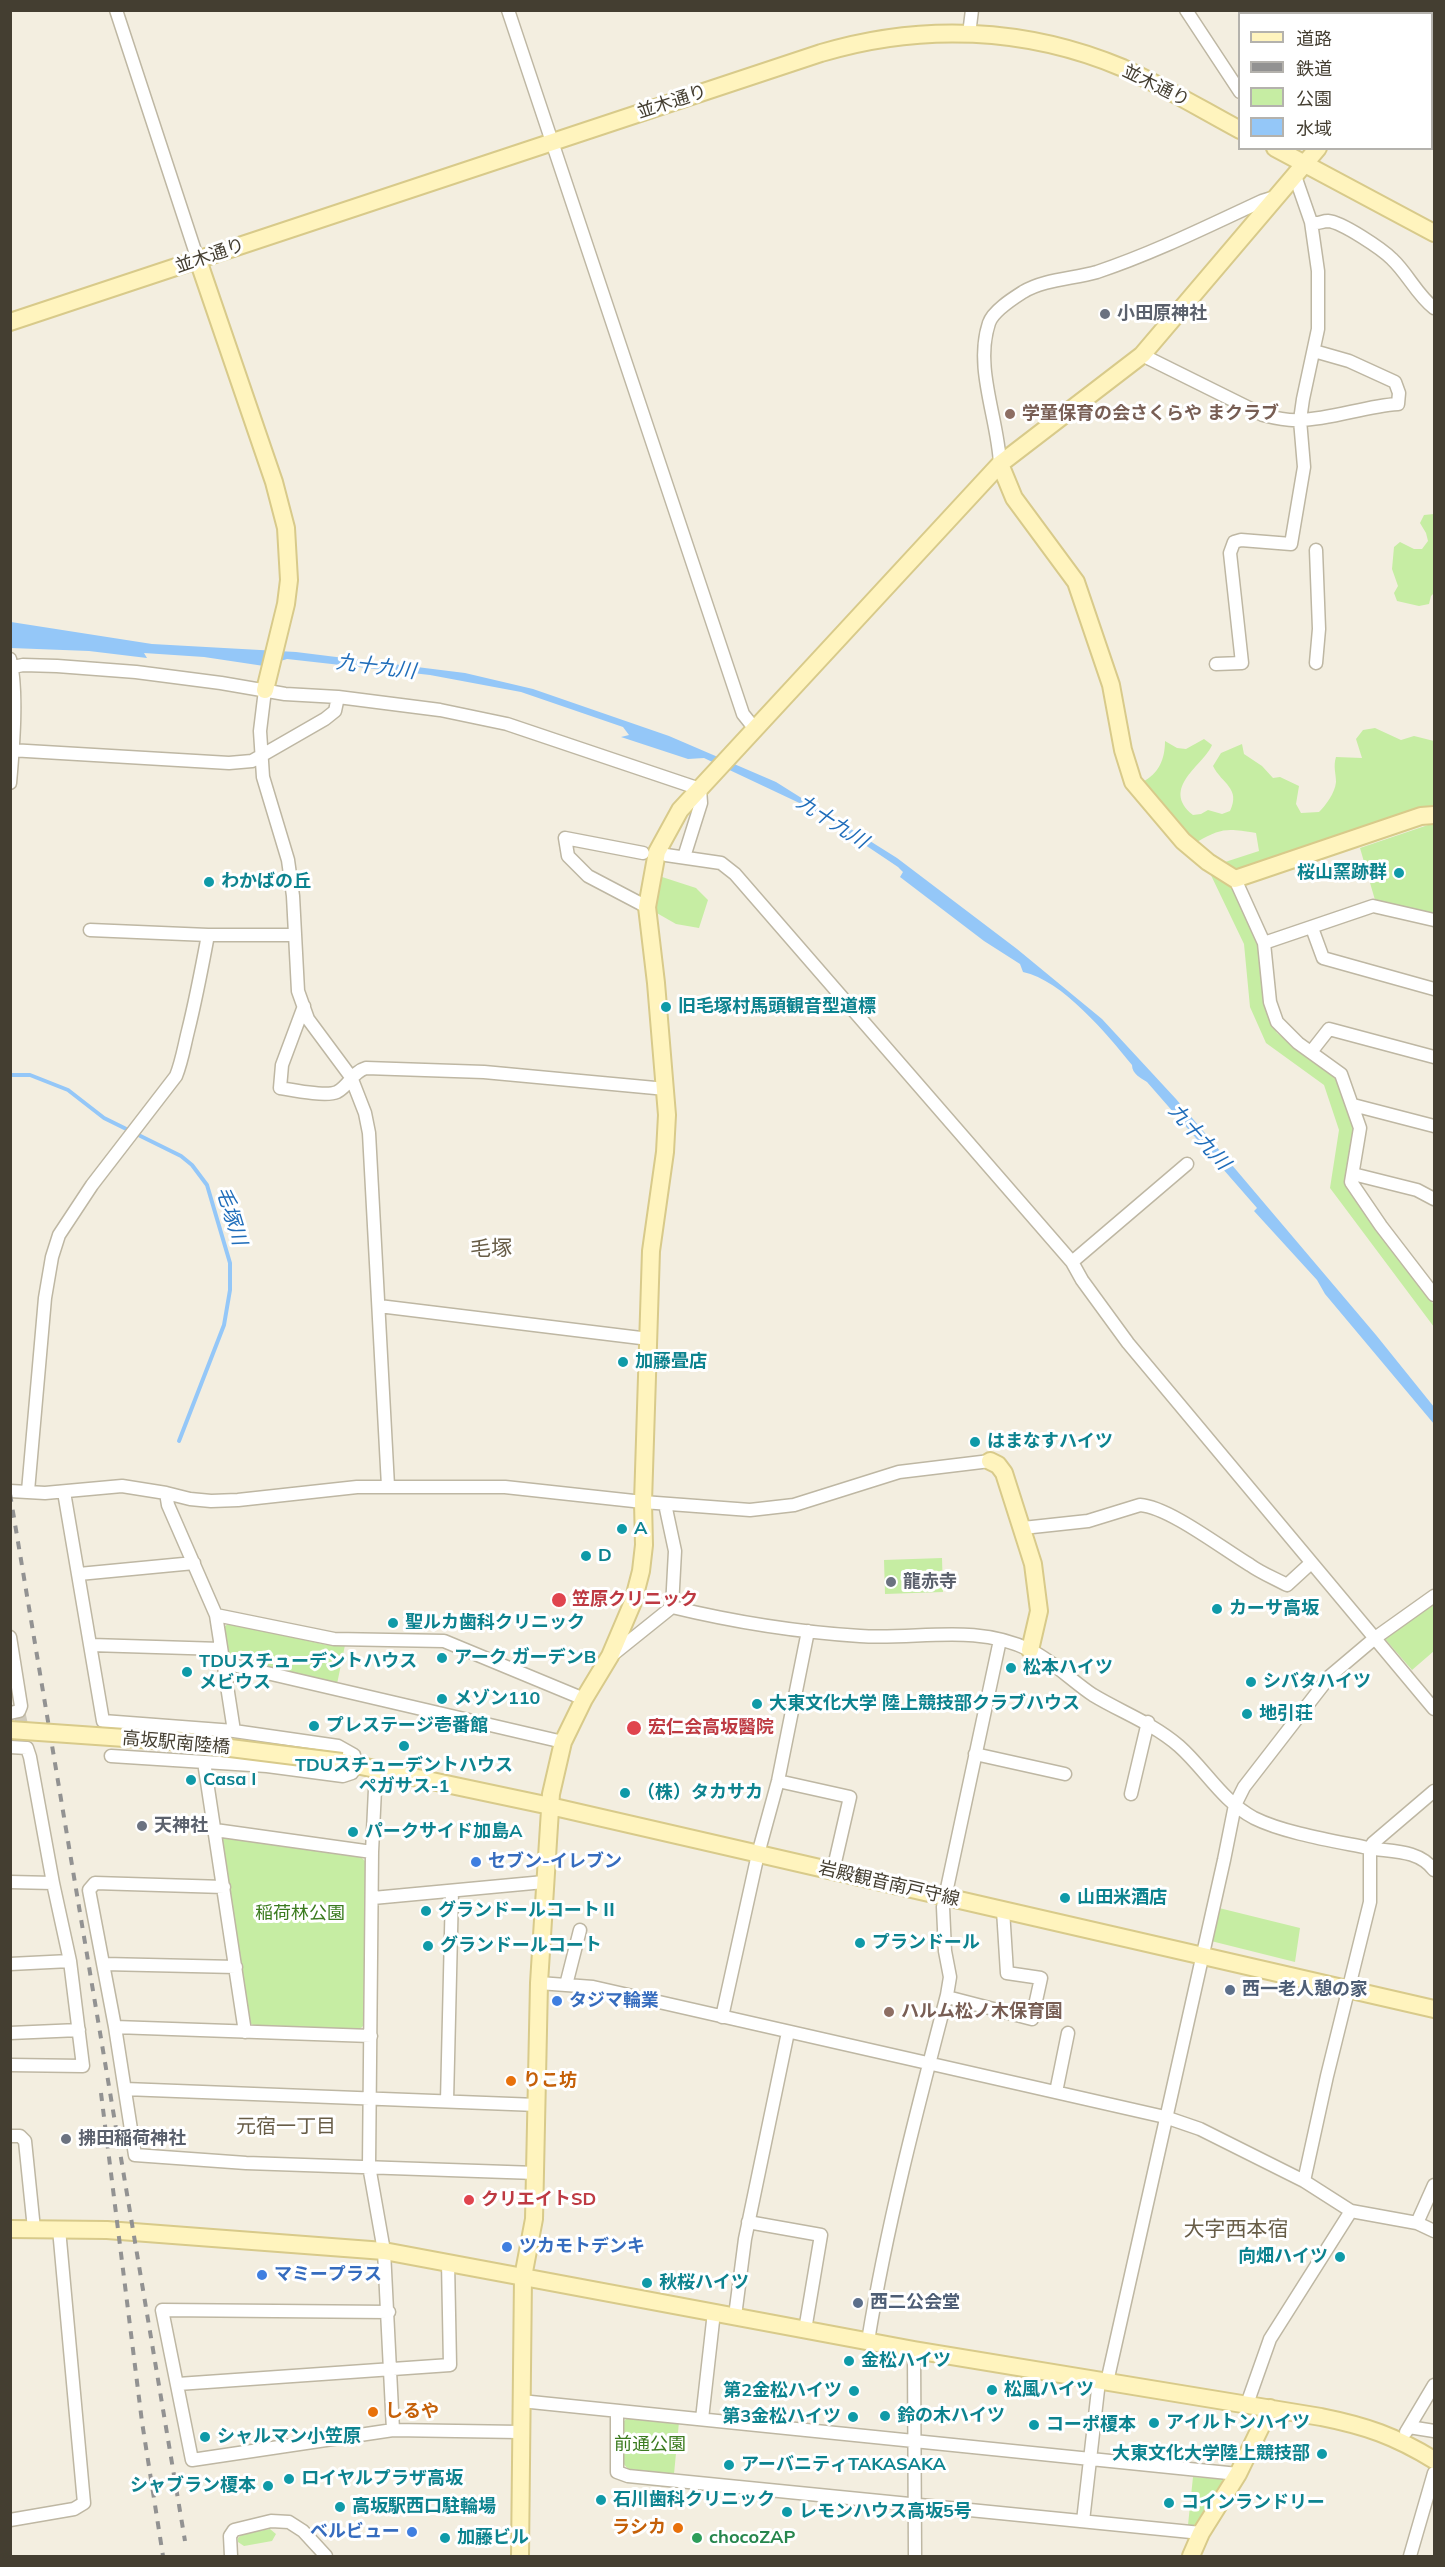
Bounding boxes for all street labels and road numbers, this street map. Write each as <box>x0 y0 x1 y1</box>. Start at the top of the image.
street label: 並木通り <box>1119 61 1193 111</box>
street label: 並木通り <box>634 81 710 123</box>
street label: 並木通り <box>172 234 248 278</box>
street label: 高坂駅南陸橋 <box>121 1728 231 1758</box>
street label: 岩殿観音南戸守線 <box>816 1857 962 1911</box>

